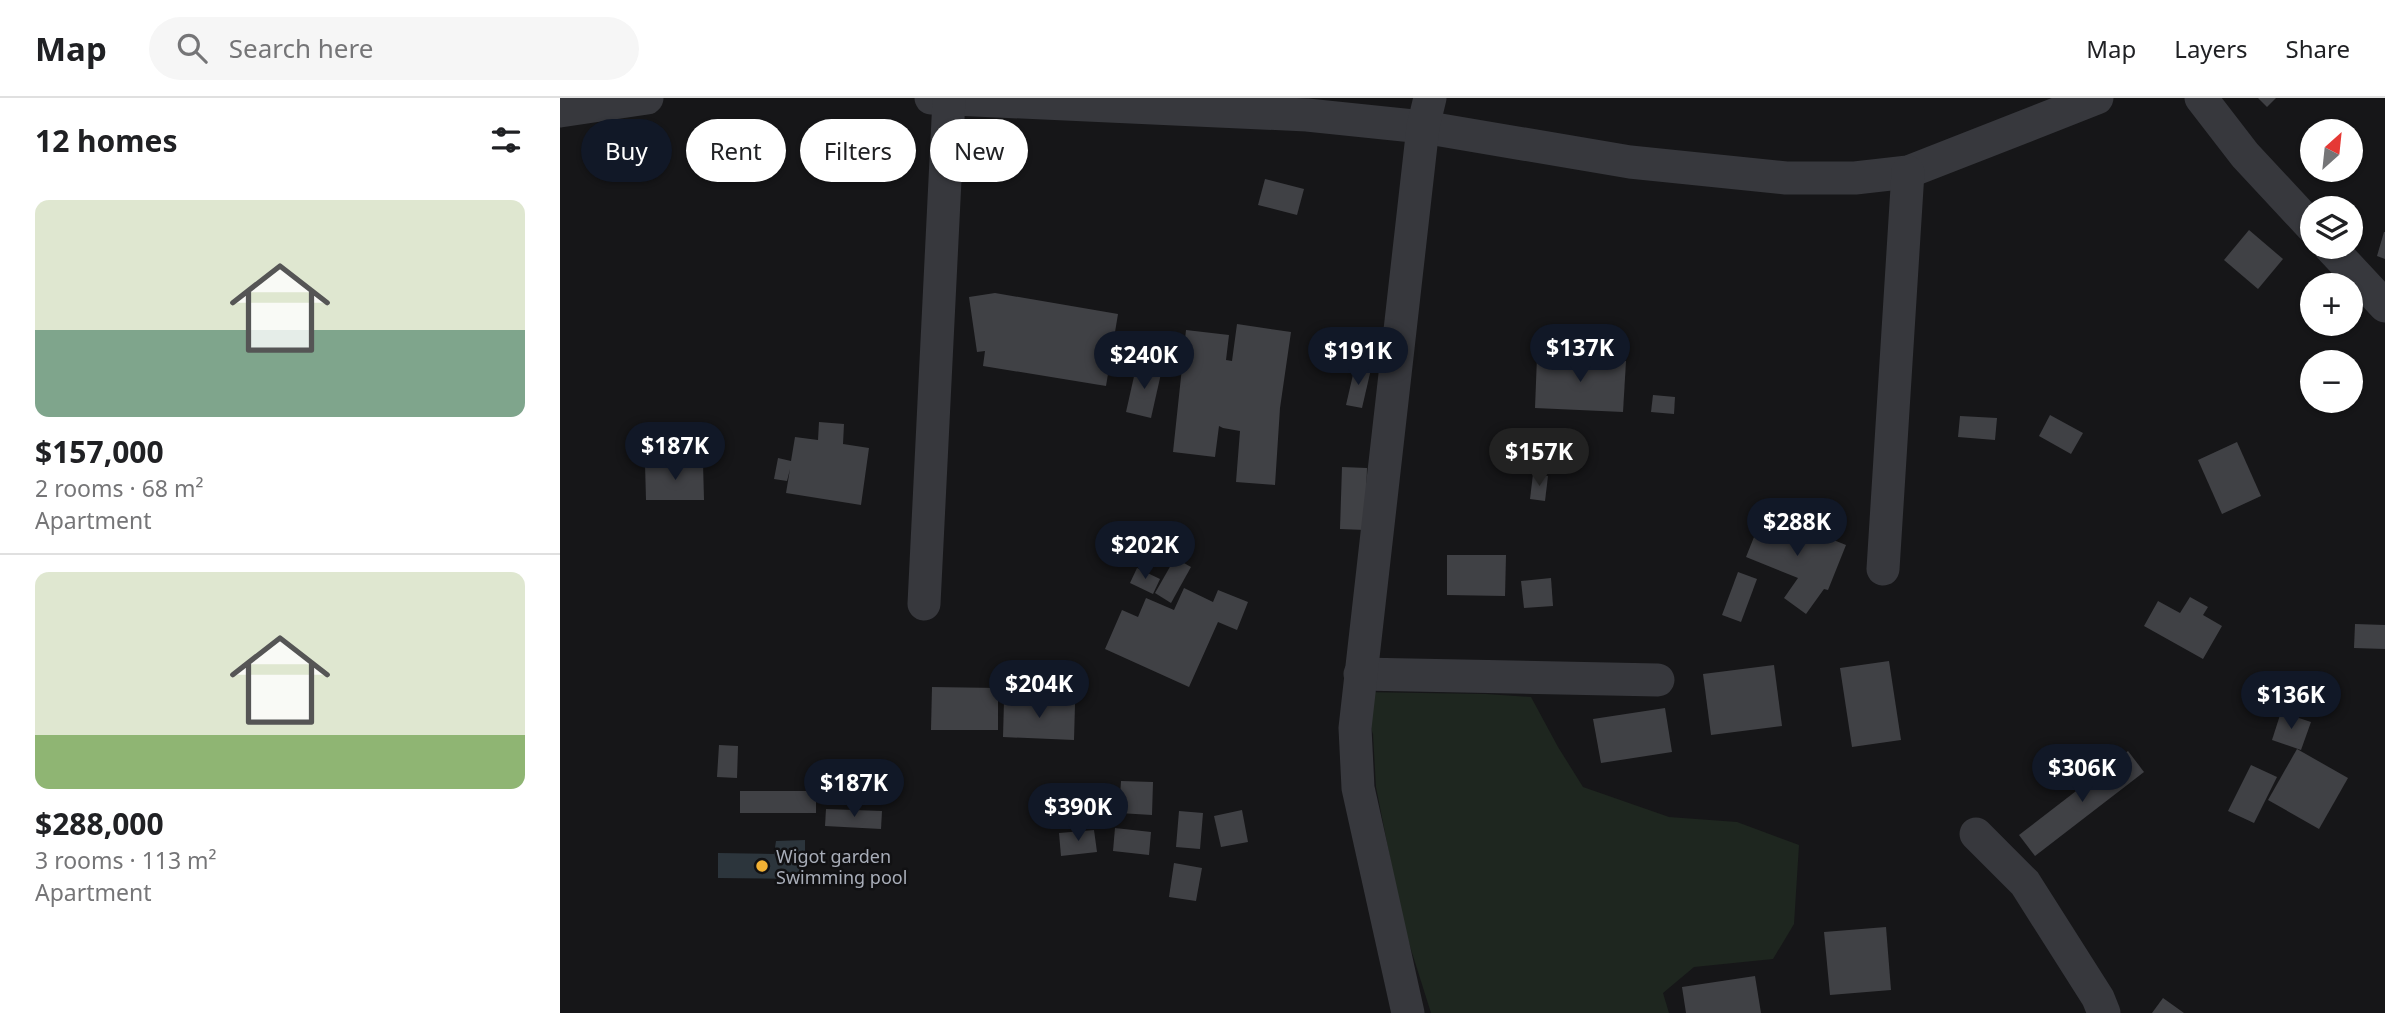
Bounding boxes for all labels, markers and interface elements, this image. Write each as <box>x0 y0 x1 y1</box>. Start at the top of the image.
search box <box>149 17 639 80</box>
text: Map <box>35 26 107 71</box>
icon: search <box>173 29 211 67</box>
text: Search here <box>229 30 373 66</box>
text: Map <box>2086 32 2136 65</box>
text: Layers <box>2174 32 2248 65</box>
text: Share <box>2286 32 2350 65</box>
chip: Buy <box>581 119 672 182</box>
chip: Rent <box>686 119 786 182</box>
chip: Filters <box>800 119 916 182</box>
chip: New <box>930 119 1028 182</box>
north arrow <box>2300 119 2362 182</box>
map controls <box>2300 119 2363 413</box>
text: 12 homes <box>35 120 178 161</box>
icon: filters <box>487 121 525 159</box>
button: layers <box>2300 196 2363 259</box>
icon: home <box>217 245 343 371</box>
button: + <box>2300 273 2363 336</box>
pin: $137K <box>1531 324 1629 384</box>
pin: $191K <box>1309 328 1407 387</box>
pin: $240K <box>1095 331 1193 391</box>
text: $137K <box>1546 331 1614 363</box>
text: $191K <box>1324 334 1392 366</box>
text: $240K <box>1110 338 1178 370</box>
button: − <box>2300 350 2363 413</box>
pin: $187K <box>626 422 724 482</box>
pin: $157K <box>1490 428 1588 488</box>
text: $187K <box>641 429 709 461</box>
text: $157,000 <box>35 431 164 472</box>
text: $157K <box>1505 435 1573 467</box>
text: 2 rooms · 68 m² <box>35 472 204 504</box>
pin: $288K <box>1748 498 1846 558</box>
text: Apartment <box>35 504 152 536</box>
text: $288K <box>1763 505 1831 537</box>
pin: $202K <box>1096 522 1194 581</box>
text: $202K <box>1111 528 1179 560</box>
icon: home <box>217 617 343 743</box>
pin: $204K <box>990 660 1088 720</box>
text: $204K <box>1005 667 1073 699</box>
pin: $136K <box>2242 672 2340 731</box>
text: $136K <box>2257 678 2325 710</box>
pin: $306K <box>2033 744 2131 804</box>
text: $306K <box>2048 751 2116 783</box>
pin: $187K <box>805 760 903 819</box>
text: $187K <box>820 766 888 798</box>
pin: $390K <box>1029 784 1127 843</box>
text: $390K <box>1044 790 1112 822</box>
text: $288,000 <box>35 803 164 844</box>
text: 3 rooms · 113 m² <box>35 844 217 876</box>
place label: Wigot garden Swimming pool <box>776 844 907 889</box>
marker: Wigot garden Swimming pool <box>754 858 770 874</box>
text: Apartment <box>35 876 152 908</box>

